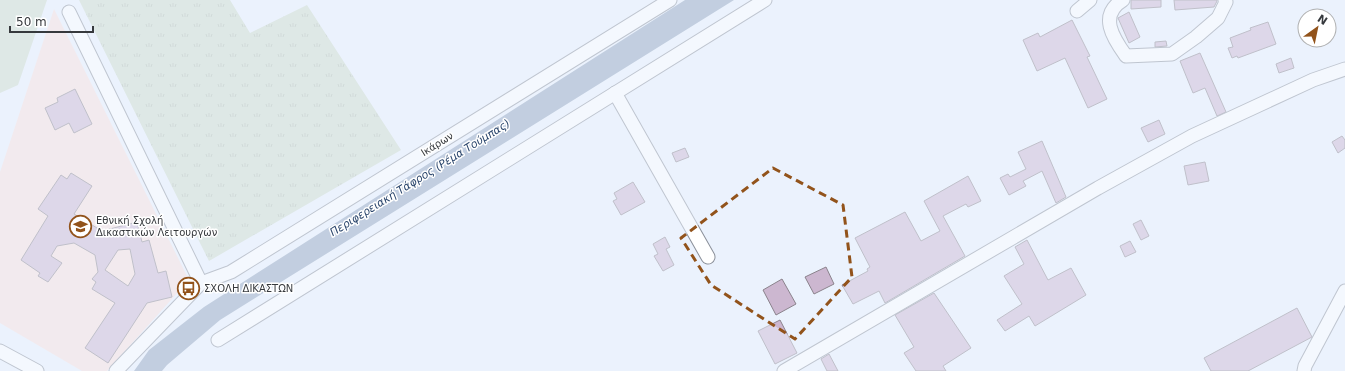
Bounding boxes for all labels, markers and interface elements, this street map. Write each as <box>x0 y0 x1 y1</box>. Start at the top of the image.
scale bar <box>10 8 93 34</box>
north arrow <box>1297 8 1337 48</box>
text: N <box>1315 12 1330 28</box>
text: 50 m <box>16 15 47 29</box>
water label: Περιφερειακή Τάφρος (Ρέμα Τούμπας) <box>328 117 512 239</box>
street label: Ικάρων <box>419 130 455 158</box>
school or university icon: Εθνική Σχολή Δικαστικών Λειτουργών <box>68 213 94 239</box>
place label: Εθνική Σχολή Δικαστικών Λειτουργών <box>96 215 218 238</box>
bus stop icon: ΣΧΟΛΗ ΔΙΚΑΣΤΩΝ <box>176 275 202 301</box>
place label: ΣΧΟΛΗ ΔΙΚΑΣΤΩΝ <box>204 283 293 294</box>

